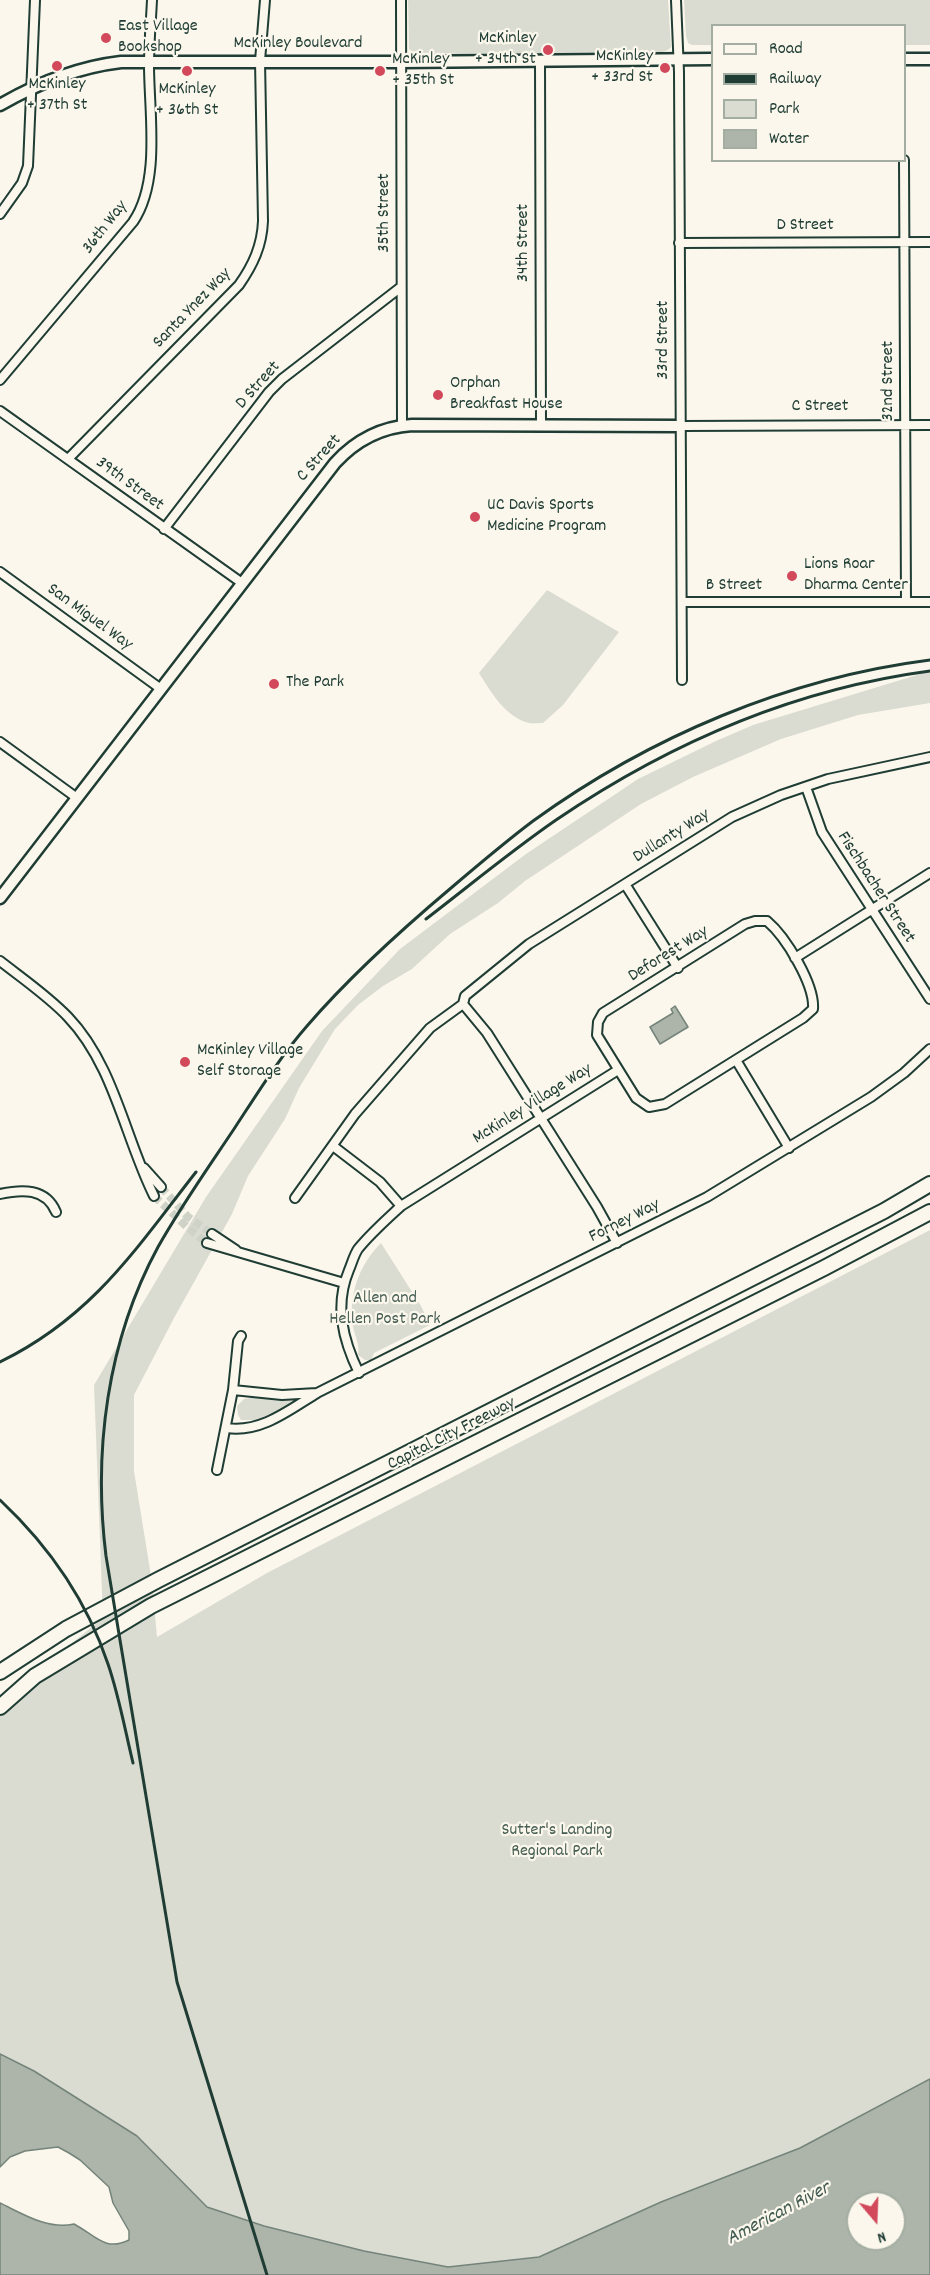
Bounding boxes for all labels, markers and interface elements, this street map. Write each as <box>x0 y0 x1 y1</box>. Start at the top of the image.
place label: East Village Bookshop <box>118 17 198 60</box>
legend <box>711 24 906 162</box>
place label: McKinley + 34th St <box>475 29 536 72</box>
marker: East Village Bookshop <box>99 31 113 45</box>
street label: McKinley Boulevard <box>234 34 362 56</box>
text: Road <box>769 37 803 62</box>
marker: McKinley + 34th St <box>541 43 555 57</box>
place label: McKinley + 33rd St <box>591 47 653 90</box>
place label: McKinley + 35th St <box>392 50 454 92</box>
marker: McKinley + 37th St <box>50 59 64 73</box>
marker: McKinley + 33rd St <box>658 61 672 75</box>
marker: McKinley + 36th St <box>180 64 194 78</box>
marker: McKinley + 35th St <box>373 64 387 78</box>
text: Railway <box>769 67 821 92</box>
place label: McKinley + 37th St <box>27 75 87 118</box>
place label: McKinley + 36th St <box>156 80 218 122</box>
text: Park <box>769 97 800 122</box>
text: Water <box>769 127 809 152</box>
street label: 35th Street <box>375 173 397 253</box>
street label: 36th Way <box>78 197 134 259</box>
street label: 34th Street <box>514 204 536 282</box>
street label: D Street <box>776 216 834 238</box>
street label: Santa Ynez Way <box>149 264 237 354</box>
street label: 33rd Street <box>654 301 676 379</box>
street label: 32nd Street <box>879 341 901 421</box>
street label: D Street <box>232 358 286 414</box>
place label: Orphan Breakfast House <box>450 374 563 416</box>
marker: Orphan Breakfast House <box>431 388 445 402</box>
street label: C Street <box>792 397 848 419</box>
street label: C Street <box>293 431 347 487</box>
street label: 39th Street <box>91 453 167 517</box>
place label: UC Davis Sports Medicine Program <box>487 496 606 538</box>
marker: UC Davis Sports Medicine Program <box>468 510 482 524</box>
place label: Lions Roar Dharma Center <box>804 555 908 598</box>
marker: Lions Roar Dharma Center <box>785 569 799 583</box>
street label: B Street <box>706 576 762 598</box>
street label: San Miguel Way <box>42 580 136 656</box>
place label: The Park <box>286 673 344 695</box>
marker: The Park <box>267 677 281 691</box>
street label: Dullanty Way <box>630 805 714 869</box>
street label: Fischbacher Street <box>831 828 919 948</box>
street label: Deforest Way <box>625 922 713 988</box>
place label: McKinley Village Self Storage <box>197 1041 303 1084</box>
marker: McKinley Village Self Storage <box>178 1055 192 1069</box>
street label: McKinley Village Way <box>469 1060 597 1150</box>
street label: Forney Way <box>586 1195 664 1249</box>
park label: Allen and Hellen Post Park <box>329 1289 441 1332</box>
street label: Capital City Freeway <box>384 1393 520 1477</box>
park label: Sutter's Landing Regional Park <box>502 1821 612 1864</box>
water label: American River <box>723 2178 835 2252</box>
north arrow <box>846 2191 906 2251</box>
text: N <box>874 2224 889 2249</box>

